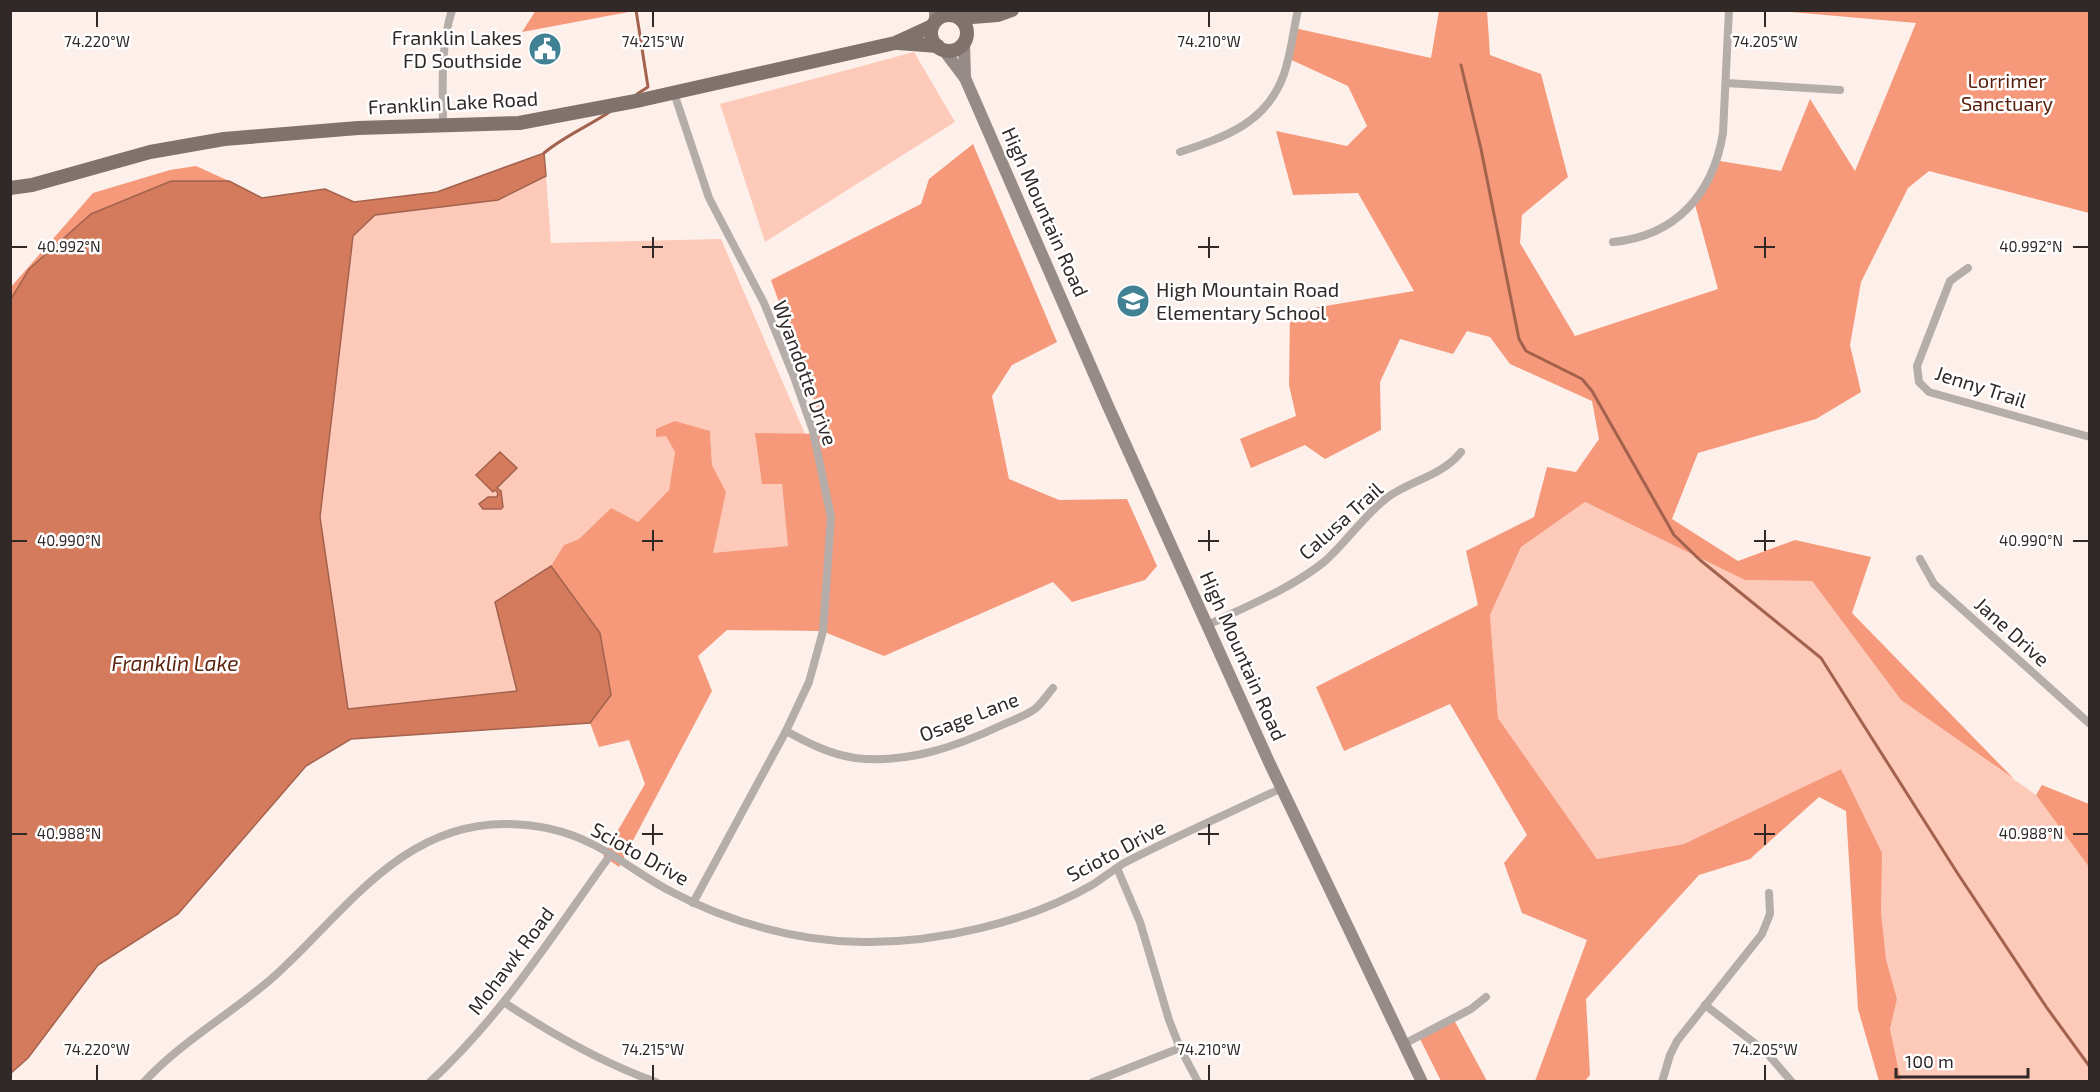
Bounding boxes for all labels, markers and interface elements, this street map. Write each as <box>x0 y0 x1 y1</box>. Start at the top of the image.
place label: Franklin Lakes FD Southside <box>392 25 522 72</box>
public building icon: Franklin Lakes FD Southside <box>527 31 563 67</box>
text: 74.220°W <box>64 32 130 50</box>
text: 74.215°W <box>622 32 684 50</box>
text: 74.210°W <box>1177 32 1241 50</box>
text: 74.205°W <box>1732 32 1798 50</box>
park label: Lorrimer Sanctuary <box>1961 68 2054 115</box>
street label: Franklin Lake Road <box>367 86 539 118</box>
street label: High Mountain Road <box>998 123 1094 300</box>
text: 40.992°N <box>37 237 101 255</box>
text: 40.992°N <box>1999 237 2063 255</box>
place label: High Mountain Road Elementary School <box>1156 277 1339 324</box>
school or university icon: High Mountain Road Elementary School <box>1115 283 1151 319</box>
street label: Wyandotte Drive <box>769 297 843 449</box>
street label: Jenny Trail <box>1933 360 2030 412</box>
street label: Calusa Trail <box>1293 476 1387 564</box>
text: 40.990°N <box>37 531 101 549</box>
text: 40.990°N <box>1999 531 2063 549</box>
street label: High Mountain Road <box>1196 567 1292 744</box>
street label: Jane Drive <box>1970 592 2055 671</box>
water label: Franklin Lake <box>111 650 239 675</box>
street label: Osage Lane <box>916 686 1022 746</box>
street label: Scioto Drive <box>1062 814 1169 886</box>
street label: Scioto Drive <box>587 816 694 890</box>
text: 40.988°N <box>37 824 101 842</box>
text: 40.988°N <box>1999 824 2063 842</box>
street label: Mohawk Road <box>462 902 558 1019</box>
text: 74.220°W <box>64 1040 130 1058</box>
text: 74.215°W <box>622 1040 684 1058</box>
text: 74.210°W <box>1177 1040 1241 1058</box>
text: 74.205°W <box>1732 1040 1798 1058</box>
scale bar <box>1896 1041 2028 1079</box>
text: 100 m <box>1905 1050 1954 1072</box>

